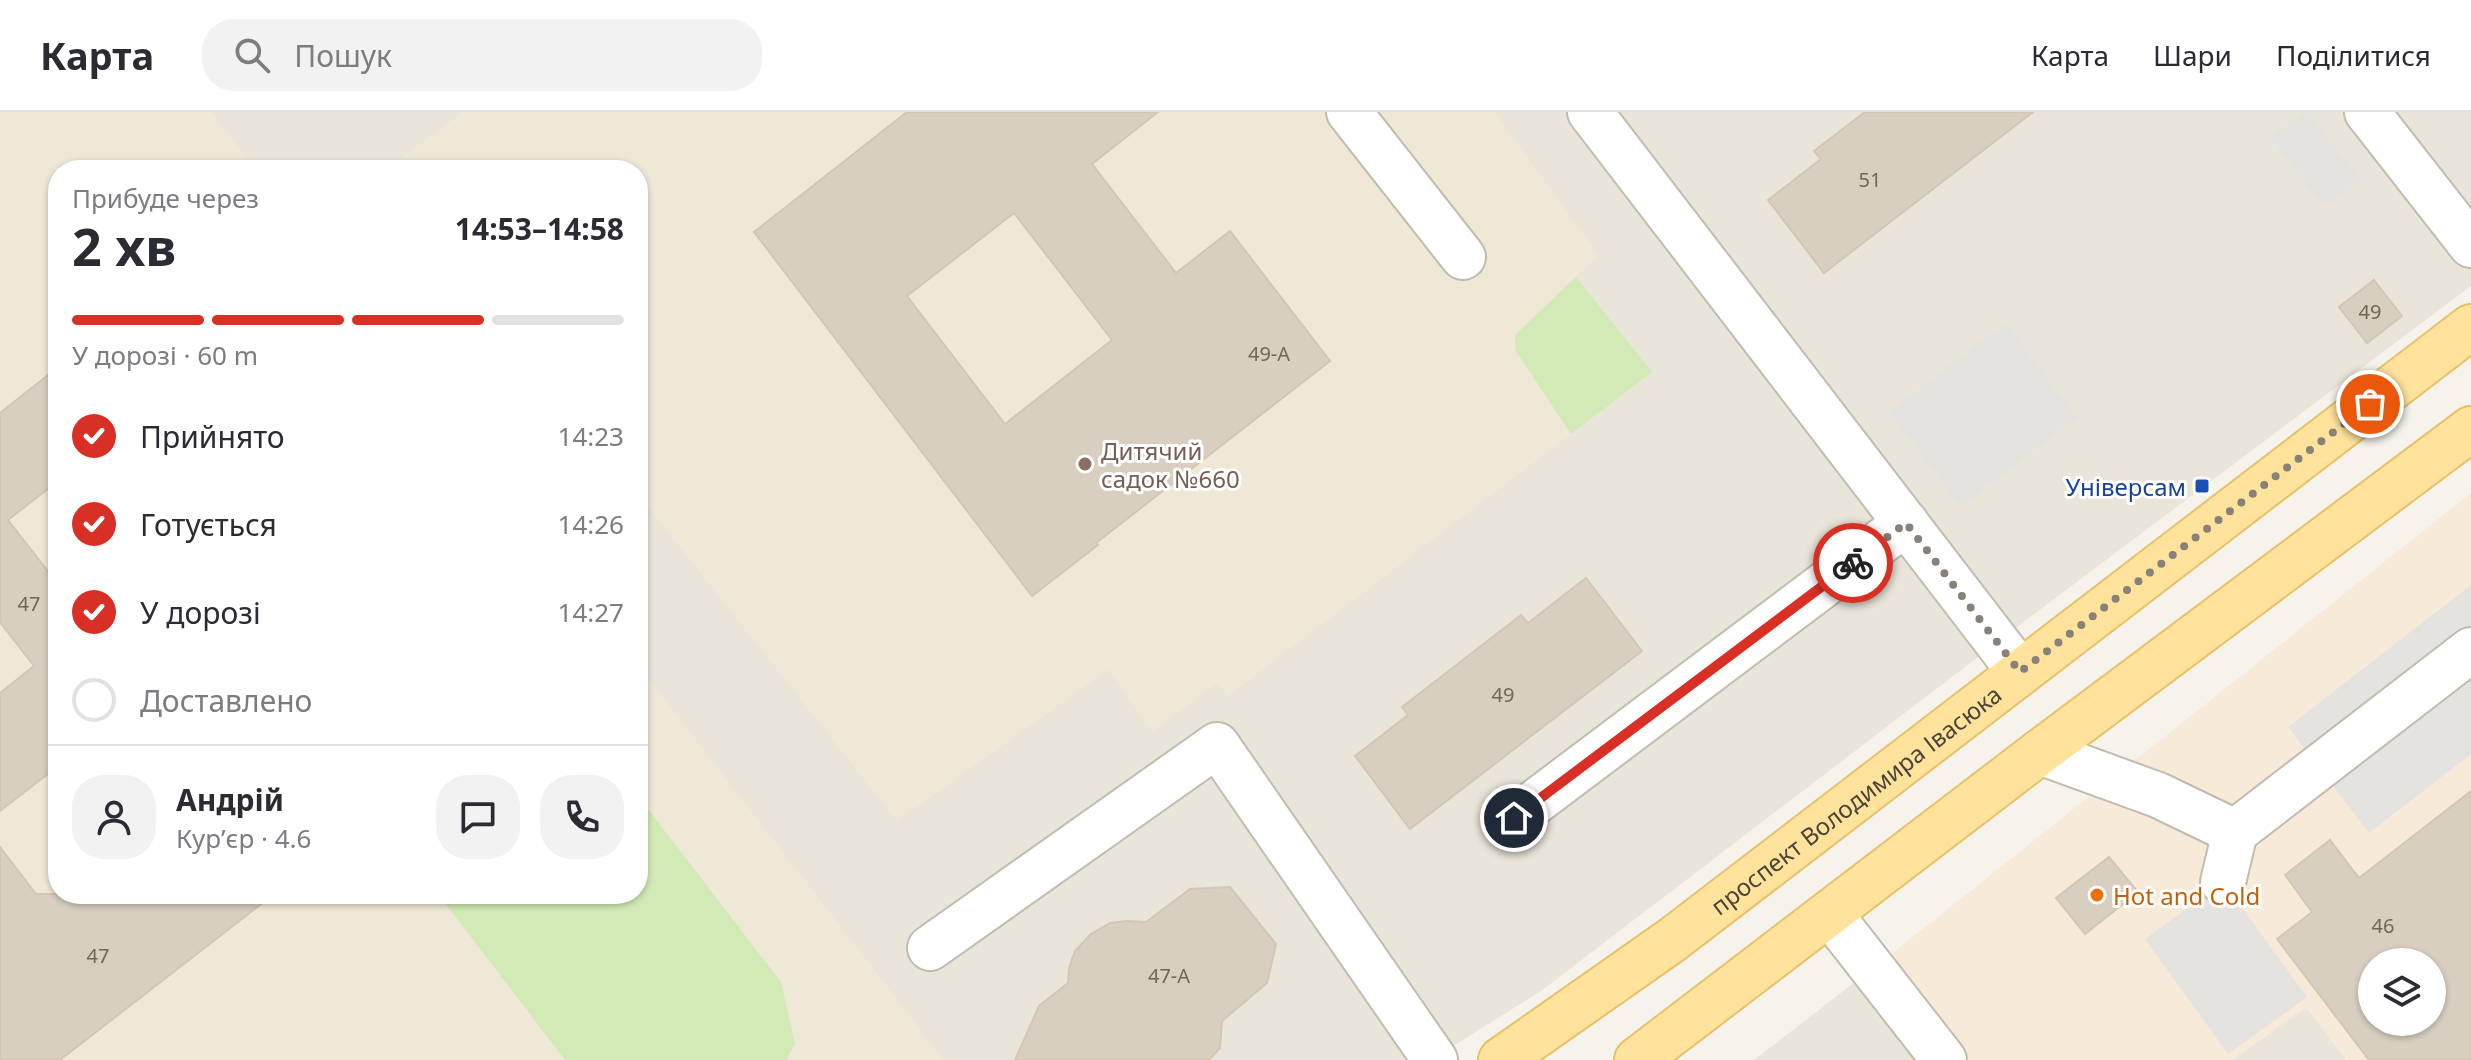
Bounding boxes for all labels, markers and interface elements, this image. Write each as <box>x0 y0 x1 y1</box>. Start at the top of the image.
search box <box>202 19 762 91</box>
text: Карта <box>40 29 154 81</box>
icon: search <box>230 33 274 77</box>
text: Пошук <box>294 35 392 76</box>
text: Карта <box>2031 36 2109 74</box>
text: Шари <box>2153 36 2232 74</box>
text: Поділитися <box>2276 36 2431 74</box>
house number: 51 <box>1859 166 1881 193</box>
text: Прибуде через <box>72 180 259 216</box>
text: 14:53–14:58 <box>455 208 624 249</box>
text: 2 хв <box>72 210 176 281</box>
house number: 49 <box>2359 298 2381 325</box>
text: У дорозі · 60 m <box>72 337 258 373</box>
house number: 49-А <box>1248 340 1290 367</box>
pin <box>2336 370 2404 438</box>
icon: bag <box>2348 382 2392 426</box>
icon: check <box>72 414 116 458</box>
text: Прийнято <box>140 416 285 457</box>
text: 14:23 <box>558 418 624 454</box>
place label: Дитячий садок №660 <box>1101 434 1240 495</box>
marker: Дитячий садок №660 <box>1076 455 1094 473</box>
place label: Універсам <box>2066 470 2186 503</box>
marker: Універсам <box>2193 477 2211 495</box>
icon: check <box>72 502 116 546</box>
text: Готується <box>140 504 277 545</box>
text: 14:26 <box>558 506 624 542</box>
courier <box>1813 523 1893 603</box>
icon: bike <box>1831 541 1875 585</box>
house number: 47 <box>18 590 40 617</box>
icon: check <box>72 590 116 634</box>
text: У дорозі <box>140 592 261 633</box>
text: 14:27 <box>558 594 624 630</box>
street label: проспект Володимира Івасюка <box>1703 677 2008 922</box>
text: Доставлено <box>140 680 312 721</box>
house number: 49 <box>1492 681 1514 708</box>
button: person <box>72 775 156 859</box>
button: chat <box>436 775 520 859</box>
button: phone <box>540 775 624 859</box>
text: Андрій <box>176 779 284 820</box>
pin <box>1480 784 1548 852</box>
icon: home <box>1492 796 1536 840</box>
text: Кур’єр · 4.6 <box>176 820 311 856</box>
place label: Hot and Cold <box>2113 879 2260 912</box>
marker: Hot and Cold <box>2088 886 2106 904</box>
house number: 46 <box>2372 912 2394 939</box>
house number: 47 <box>87 942 109 969</box>
map controls <box>2358 948 2446 1036</box>
button: layers <box>2358 948 2446 1036</box>
house number: 47-А <box>1148 962 1190 989</box>

